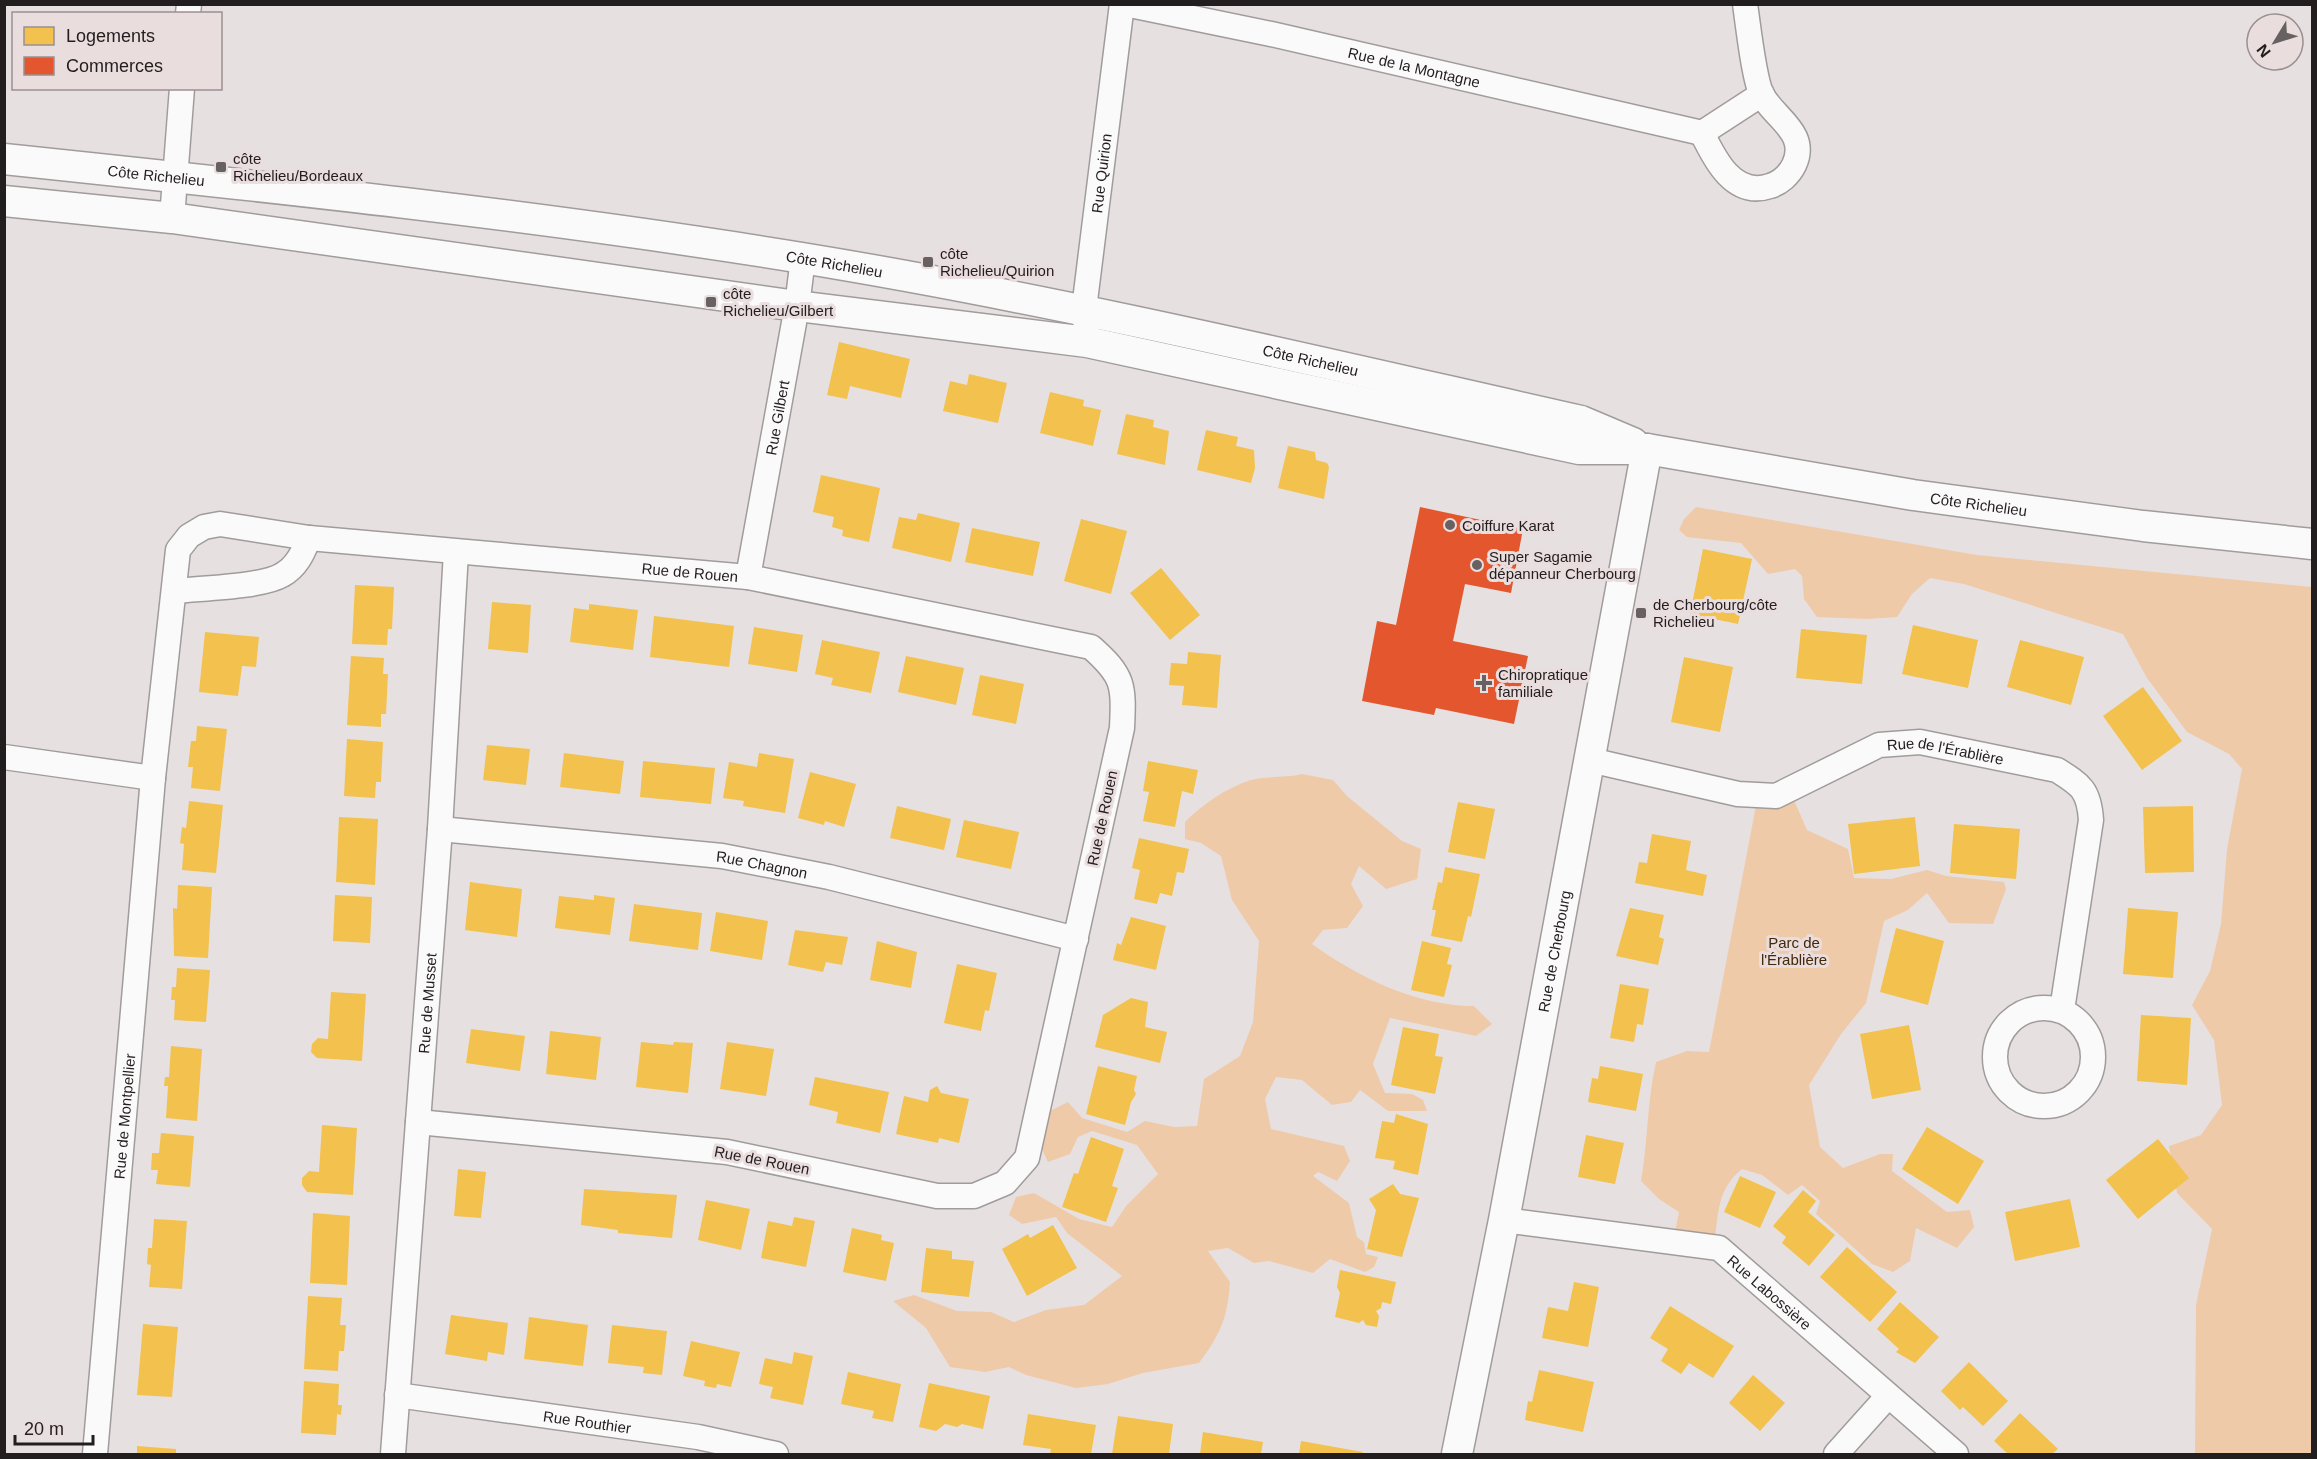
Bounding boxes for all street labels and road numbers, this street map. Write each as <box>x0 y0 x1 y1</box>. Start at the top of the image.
street label: Rue de la Montagne <box>1346 43 1482 90</box>
street label: Rue Quirion <box>1088 132 1114 214</box>
street label: Côte Richelieu <box>107 161 206 189</box>
street label: Côte Richelieu <box>785 247 884 280</box>
street label: Côte Richelieu <box>1261 341 1360 379</box>
street label: Rue Gilbert <box>762 378 792 456</box>
street label: Côte Richelieu <box>1929 489 2028 519</box>
street label: Rue de Rouen <box>641 559 739 585</box>
street label: Rue de l'Érablière <box>1886 733 2005 767</box>
street label: Rue de Rouen <box>1084 769 1120 867</box>
street label: Rue Chagnon <box>716 847 809 881</box>
street label: Rue de Cherbourg <box>1534 889 1573 1014</box>
street label: Rue de Musset <box>415 951 439 1054</box>
street label: Rue de Montpellier <box>110 1053 138 1180</box>
street label: Rue de Rouen <box>713 1142 811 1178</box>
street label: Rue Labossière <box>1724 1251 1815 1333</box>
street label: Rue Routhier <box>542 1407 632 1436</box>

